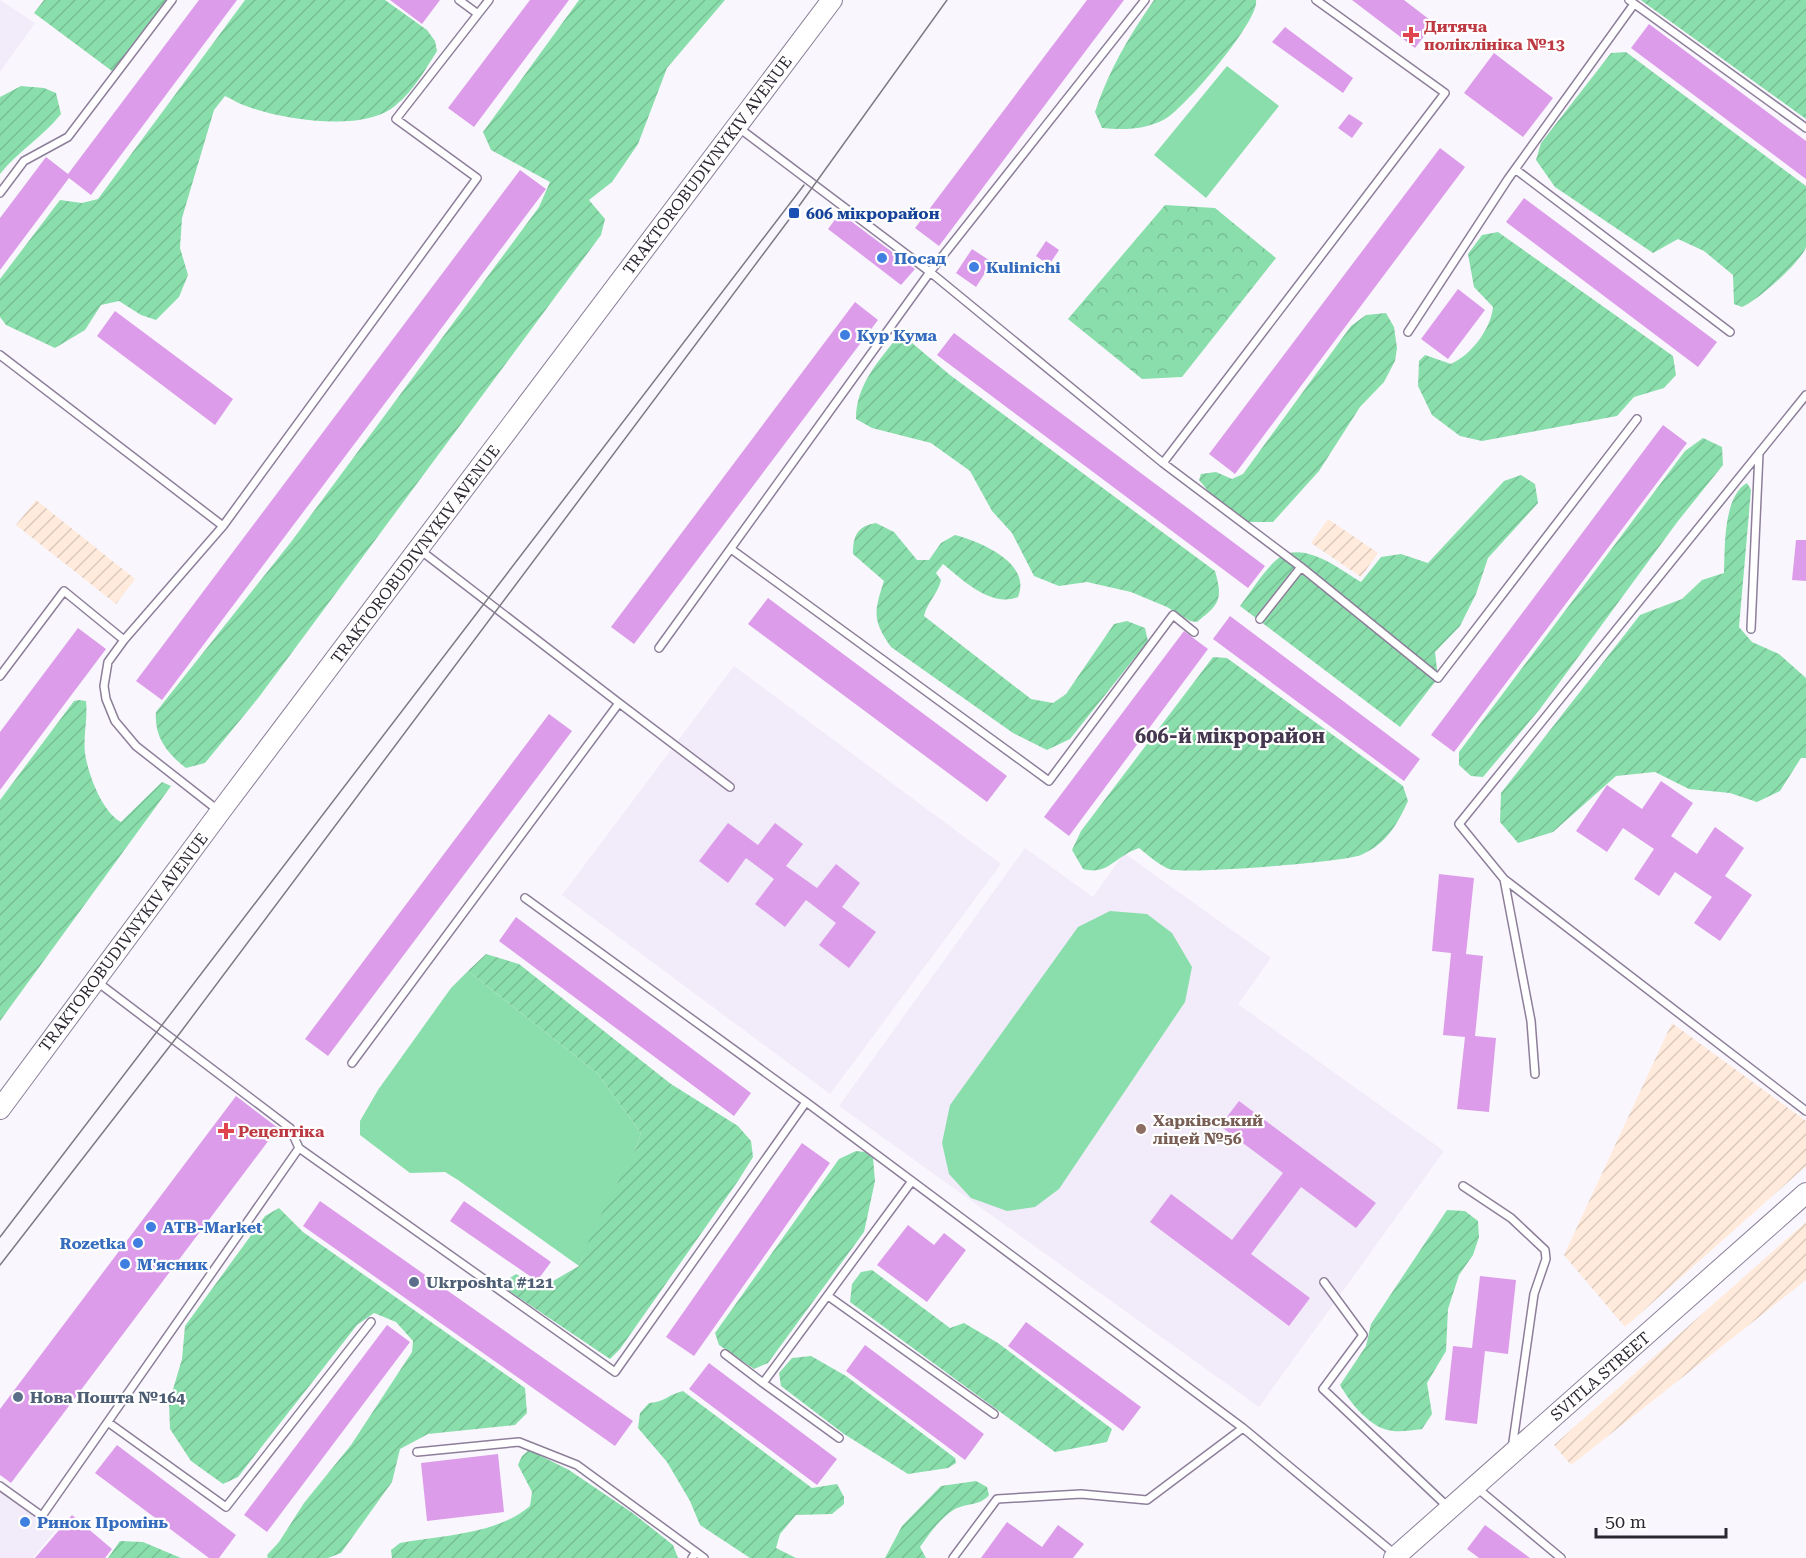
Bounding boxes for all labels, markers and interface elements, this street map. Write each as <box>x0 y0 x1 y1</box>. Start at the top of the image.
place label: Дитяча поліклініка №13 <box>1424 17 1565 54</box>
marker: Дитяча поліклініка №13 <box>1402 26 1420 44</box>
street label: TRAKTOROBUDIVNYKIV AVENUE <box>619 52 796 278</box>
place label: 606 мікрорайон <box>806 204 940 223</box>
marker: 606 мікрорайон <box>787 206 801 220</box>
place label: Посад <box>894 249 946 268</box>
marker: Посад <box>875 251 889 265</box>
place label: Kulinichi <box>986 258 1061 277</box>
marker: Kulinichi <box>967 260 981 274</box>
place label: Кур Кума <box>857 326 938 345</box>
marker: Кур Кума <box>838 328 852 342</box>
street label: TRAKTOROBUDIVNYKIV AVENUE <box>327 441 504 667</box>
district label: 606-й мікрорайон <box>1135 724 1325 748</box>
street label: TRAKTOROBUDIVNYKIV AVENUE <box>35 829 212 1055</box>
place label: Харківський ліцей №56 <box>1153 1111 1263 1148</box>
place label: Рецептіка <box>238 1122 325 1141</box>
marker: Харківський ліцей №56 <box>1134 1122 1148 1136</box>
marker: Рецептіка <box>219 1124 233 1138</box>
place label: ATB-Market <box>163 1218 263 1237</box>
marker: ATB-Market <box>144 1220 158 1234</box>
place label: Rozetka <box>60 1234 127 1253</box>
marker: Rozetka <box>131 1236 145 1250</box>
place label: М'ясник <box>137 1255 208 1274</box>
marker: М'ясник <box>118 1257 132 1271</box>
place label: Ukrposhta #121 <box>426 1273 554 1292</box>
marker: Ukrposhta #121 <box>407 1275 421 1289</box>
street label: SVITLA STREET <box>1547 1328 1654 1425</box>
place label: Нова Пошта №164 <box>30 1388 185 1407</box>
marker: Нова Пошта №164 <box>11 1390 25 1404</box>
scale bar <box>1596 1501 1726 1539</box>
text: 50 m <box>1605 1511 1646 1532</box>
place label: Ринок Промінь <box>37 1513 169 1532</box>
marker: Ринок Промінь <box>18 1515 32 1529</box>

